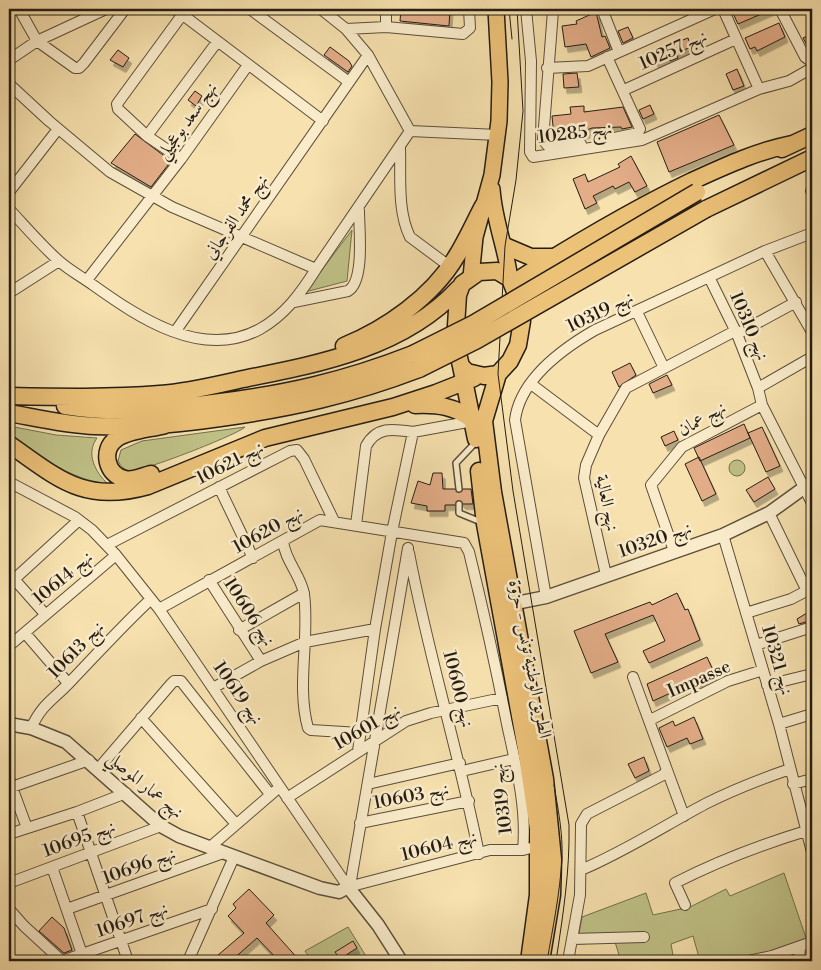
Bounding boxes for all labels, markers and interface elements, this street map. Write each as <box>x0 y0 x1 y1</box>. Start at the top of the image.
street label: نهج 10257 <box>635 25 712 79</box>
street label: نهج سعد بوعجيلي <box>151 78 227 167</box>
street label: نهج 10285 <box>536 117 614 153</box>
street label: نهج محمد الفرجاني <box>198 170 277 266</box>
street label: نهج 10319 <box>563 286 639 342</box>
street label: نهج 10310 <box>721 288 774 365</box>
street label: نهج عمان <box>674 396 732 445</box>
street label: نهج 10621 <box>192 436 270 493</box>
street label: نهج العالية <box>586 473 624 534</box>
street label: نهج 10620 <box>229 501 309 562</box>
street label: نهج 10320 <box>615 517 696 567</box>
street label: نهج 10614 <box>28 546 101 613</box>
street label: نهج 10606 <box>215 573 280 653</box>
street label: الطريق الوطنية تونس - حزوة <box>503 578 557 740</box>
street label: نهج 10613 <box>43 616 112 687</box>
street label: نهج 10321 <box>752 622 798 699</box>
street label: نهج 10600 <box>433 648 479 731</box>
street label: Impasse <box>664 655 734 703</box>
street label: نهج 10619 <box>205 657 268 732</box>
street label: نهج 10601 <box>329 699 407 759</box>
street label: نهج عمار الموصلي <box>99 746 188 828</box>
street label: نهج 10319 <box>486 762 522 836</box>
street label: نهج 10603 <box>371 777 452 819</box>
street label: نهج 10695 <box>40 815 120 867</box>
street label: نهج 10604 <box>399 825 480 870</box>
street label: نهج 10696 <box>99 842 180 894</box>
street label: نهج 10697 <box>93 897 172 947</box>

